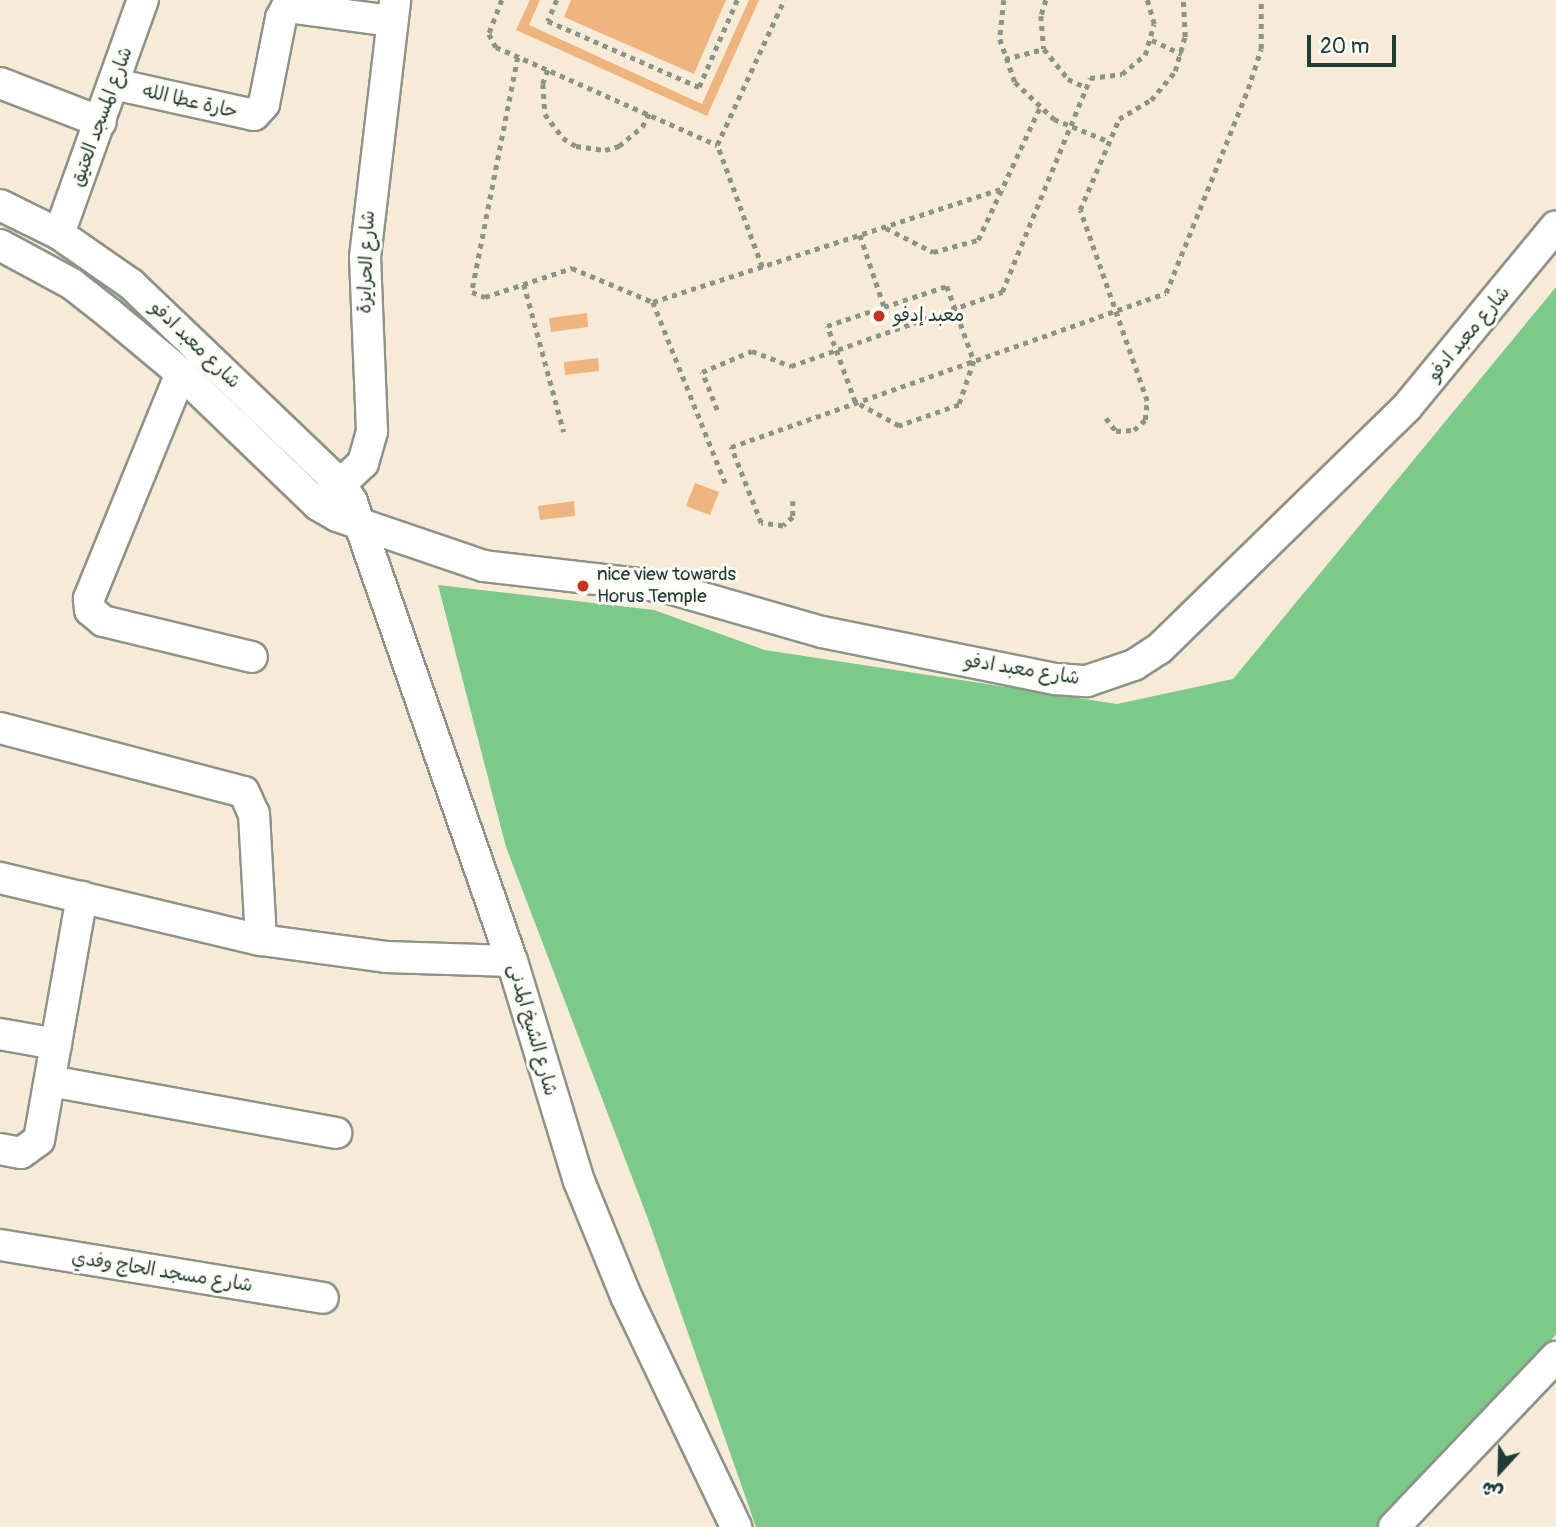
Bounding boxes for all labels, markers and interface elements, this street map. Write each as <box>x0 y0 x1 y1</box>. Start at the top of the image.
scale bar <box>1311 21 1400 65</box>
text: 20 m <box>1320 33 1369 60</box>
street label: شارع المسجد العتيق <box>66 44 138 190</box>
street label: حارة عطا الله <box>140 80 240 124</box>
street label: شارع الحرايزة <box>354 210 380 314</box>
street label: شارع معبد ادفو <box>1423 282 1515 386</box>
street label: شارع معبد ادفو <box>145 296 245 394</box>
place label: معبد إدفو <box>893 305 964 327</box>
marker: معبد إدفو <box>871 308 887 324</box>
place label: nice view towards Horus Temple <box>597 564 736 608</box>
marker: nice view towards Horus Temple <box>575 578 591 594</box>
street label: شارع معبد ادفو <box>963 650 1081 690</box>
street label: شارع الشيخ المدنى <box>502 961 562 1099</box>
street label: شارع مسجد الحاج وفدي <box>70 1246 254 1298</box>
north arrow <box>1465 1436 1535 1506</box>
text: ش <box>1478 1475 1506 1506</box>

